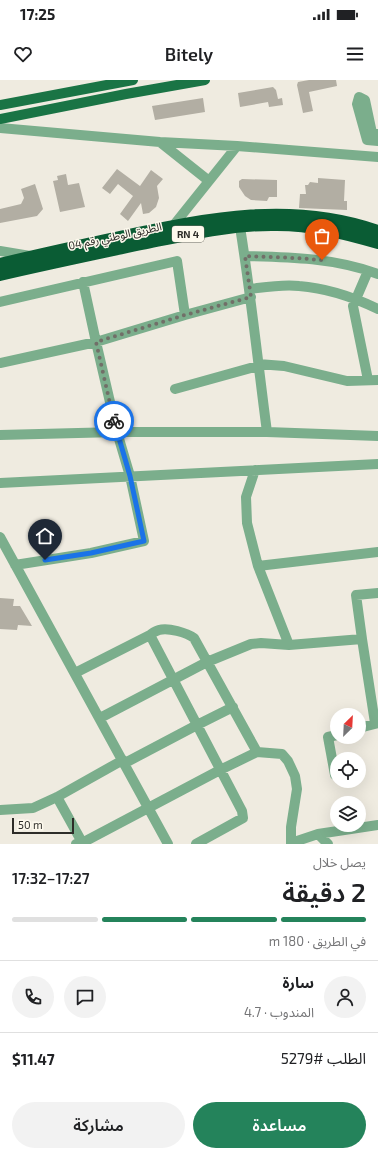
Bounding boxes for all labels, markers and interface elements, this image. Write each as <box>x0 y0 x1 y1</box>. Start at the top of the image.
text: 17:25 <box>20 5 55 23</box>
icon: heart <box>12 43 34 65</box>
text: Bitely <box>165 43 213 65</box>
icon: menu <box>344 43 366 65</box>
street label: الطريق الوطني رقم 04 <box>67 219 163 255</box>
pin <box>305 219 339 260</box>
icon: bag <box>311 225 333 247</box>
road number: RN 4 <box>172 226 204 242</box>
courier <box>94 401 134 441</box>
icon: bike <box>103 410 125 432</box>
pin <box>28 519 62 560</box>
icon: home <box>34 525 56 547</box>
north arrow <box>330 708 366 744</box>
map controls <box>330 708 366 832</box>
button: locate <box>330 752 366 788</box>
button: layers <box>330 796 366 832</box>
scale bar <box>12 816 74 835</box>
text: 50 m <box>18 818 43 831</box>
text: يصل خلال <box>313 854 366 870</box>
text: 17:27–17:32 <box>12 869 90 887</box>
text: 2 دقيقة <box>282 876 366 907</box>
text: في الطريق · 180 m <box>269 933 366 949</box>
text: سارة <box>282 973 314 991</box>
button: phone <box>12 976 54 1018</box>
button: chat <box>64 976 106 1018</box>
button: person <box>324 976 366 1018</box>
text: المندوب · 4.7 <box>244 1004 314 1020</box>
text: الطلب #5279 <box>281 1049 366 1067</box>
text: $11.47 <box>12 1050 55 1068</box>
button: مشاركة <box>12 1102 185 1148</box>
button: مساعدة <box>193 1102 366 1148</box>

